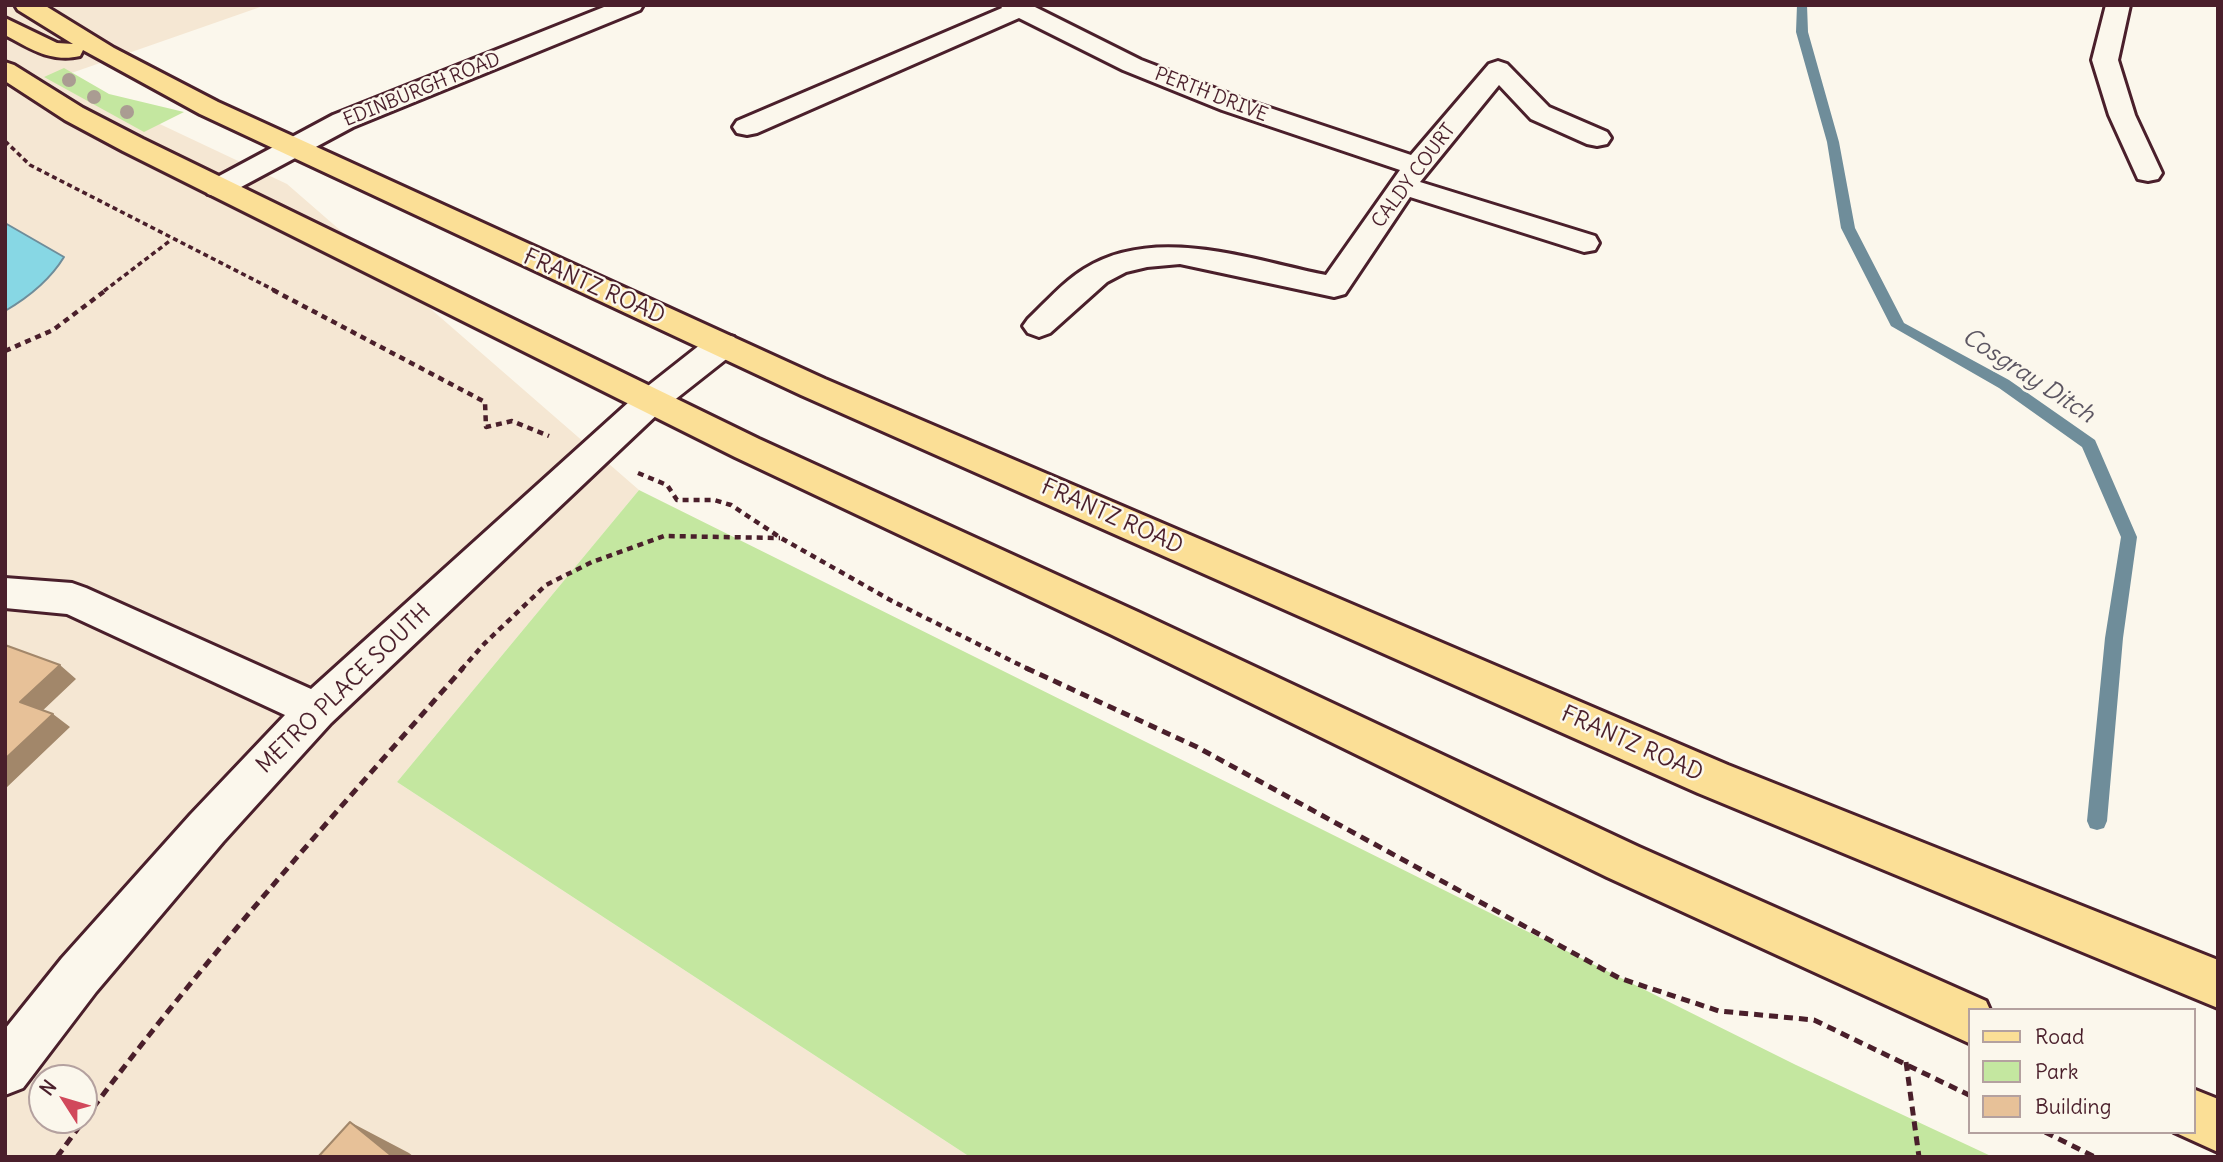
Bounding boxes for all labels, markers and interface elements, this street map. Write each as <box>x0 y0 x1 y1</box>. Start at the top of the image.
street label: EDINBURGH ROAD <box>340 48 504 132</box>
street label: PERTH DRIVE <box>1151 63 1271 127</box>
street label: CALDY COURT <box>1367 119 1461 233</box>
street label: FRANTZ ROAD <box>519 243 669 331</box>
water label: Cosgray Ditch <box>1956 322 2100 430</box>
street label: FRANTZ ROAD <box>1037 473 1187 561</box>
street label: METRO PLACE SOUTH <box>251 599 437 779</box>
street label: FRANTZ ROAD <box>1557 700 1707 788</box>
legend <box>1968 1008 2195 1134</box>
text: Road <box>2035 1023 2084 1050</box>
text: Park <box>2035 1058 2078 1085</box>
north arrow <box>28 1064 98 1134</box>
text: N <box>34 1075 61 1100</box>
text: Building <box>2035 1093 2111 1120</box>

